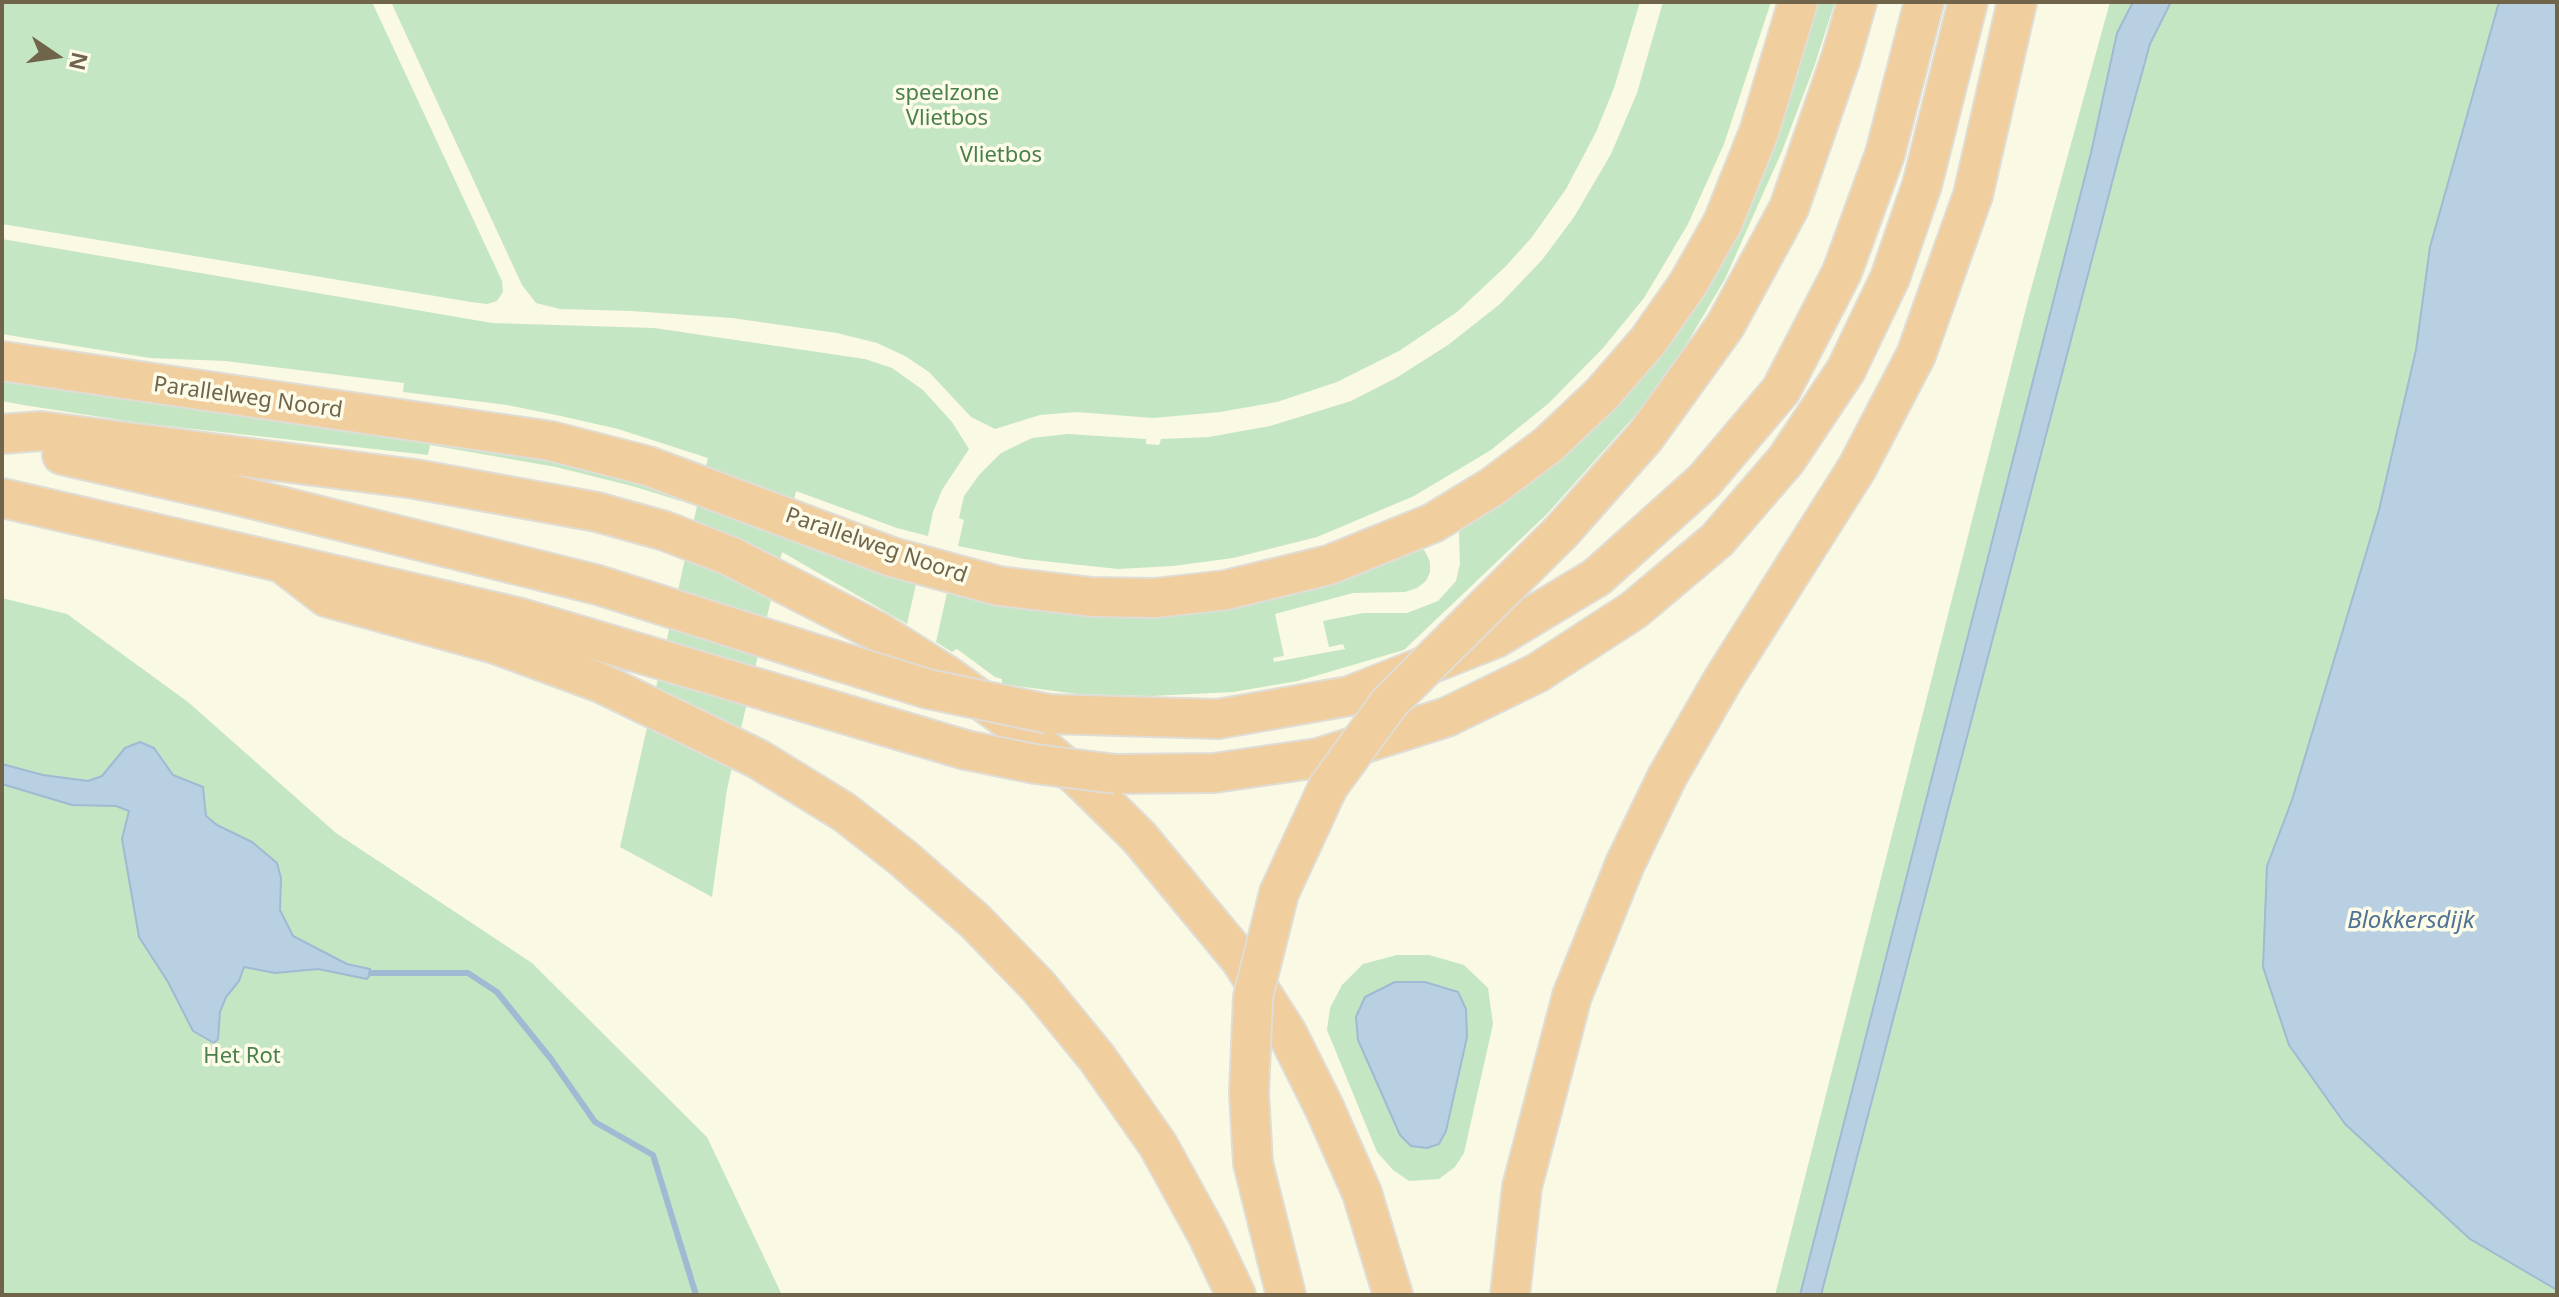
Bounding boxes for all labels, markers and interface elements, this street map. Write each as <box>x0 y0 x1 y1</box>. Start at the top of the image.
north arrow <box>16 16 96 96</box>
text: N <box>63 49 96 73</box>
park label: speelzone Vlietbos <box>895 81 999 132</box>
park label: Vlietbos <box>960 143 1042 169</box>
street label: Parallelweg Noord <box>152 372 344 424</box>
street label: Parallelweg Noord <box>782 503 970 589</box>
water label: Blokkersdijk <box>2347 907 2475 935</box>
park label: Het Rot <box>203 1044 281 1070</box>

